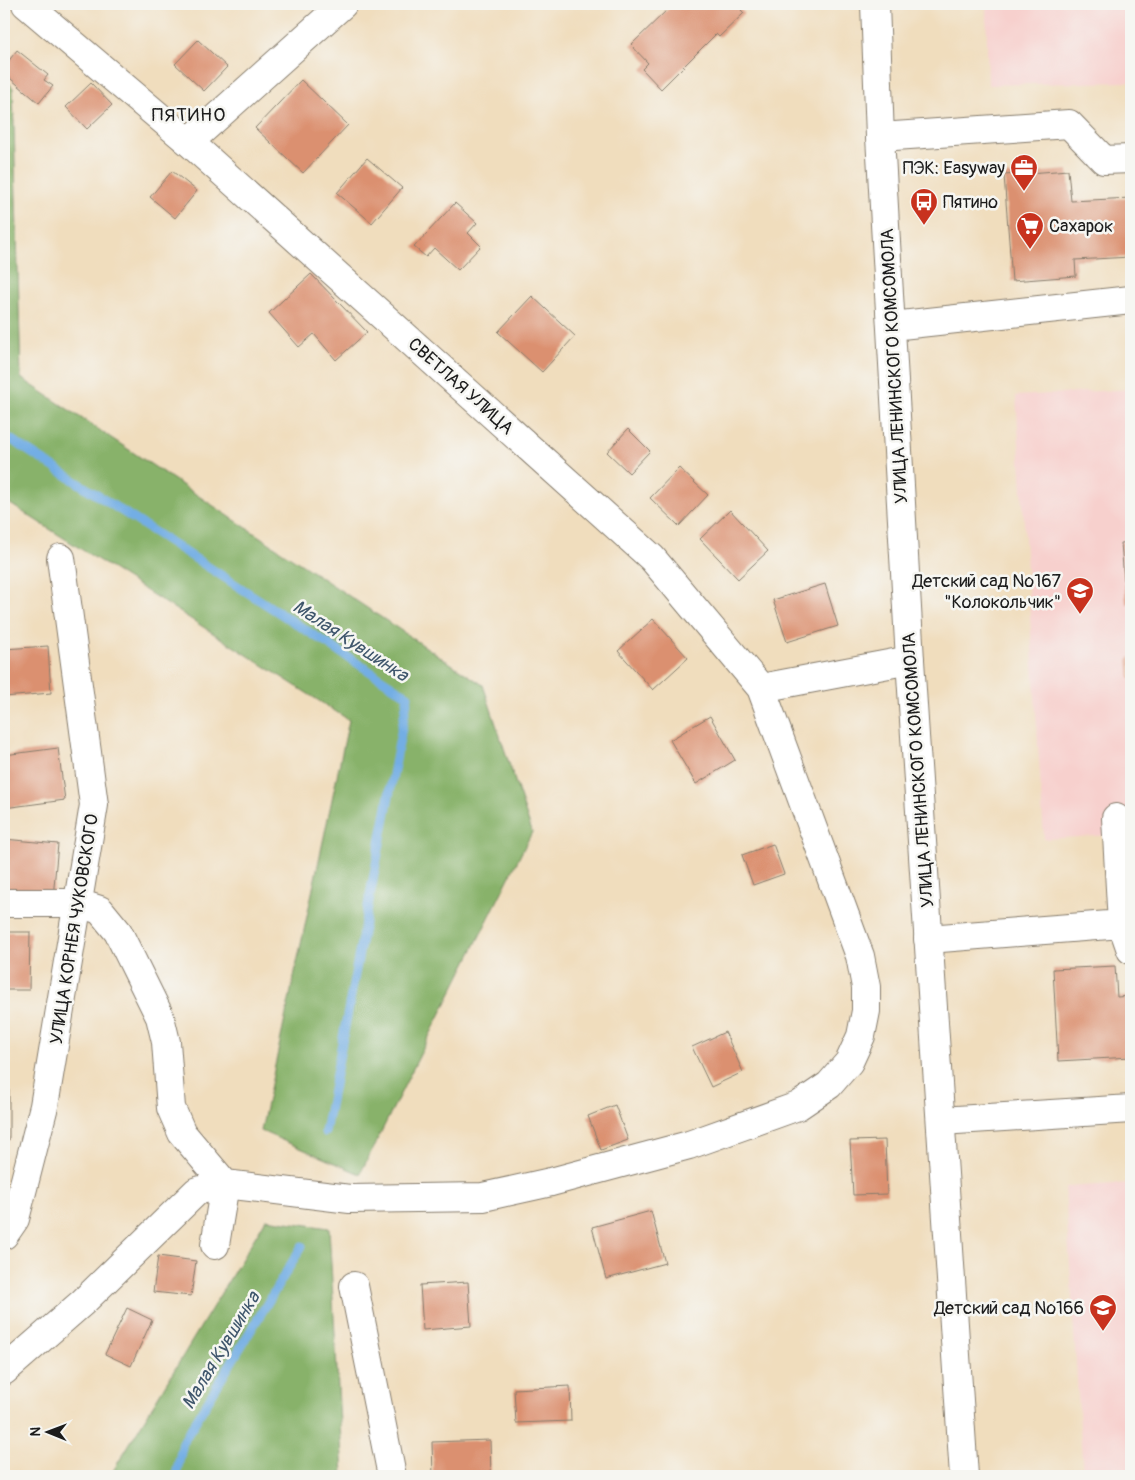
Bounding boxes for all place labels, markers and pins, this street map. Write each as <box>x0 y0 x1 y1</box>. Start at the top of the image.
office icon: ПЭК: Easyway <box>1009 153 1039 192</box>
place label: ПЭК: Easyway <box>903 157 1005 180</box>
bus stop icon: Пятино <box>909 187 939 226</box>
place label: Пятино <box>943 191 998 214</box>
supermarket icon: Сахарок <box>1015 211 1045 250</box>
place label: Сахарок <box>1049 215 1113 238</box>
place label: Детский сад №167 "Колокольчик" <box>911 570 1061 614</box>
school or university icon: Детский сад №167 "Колокольчик" <box>1065 576 1095 615</box>
school or university icon: Детский сад №166 <box>1088 1293 1118 1332</box>
place label: Детский сад №166 <box>933 1297 1084 1320</box>

